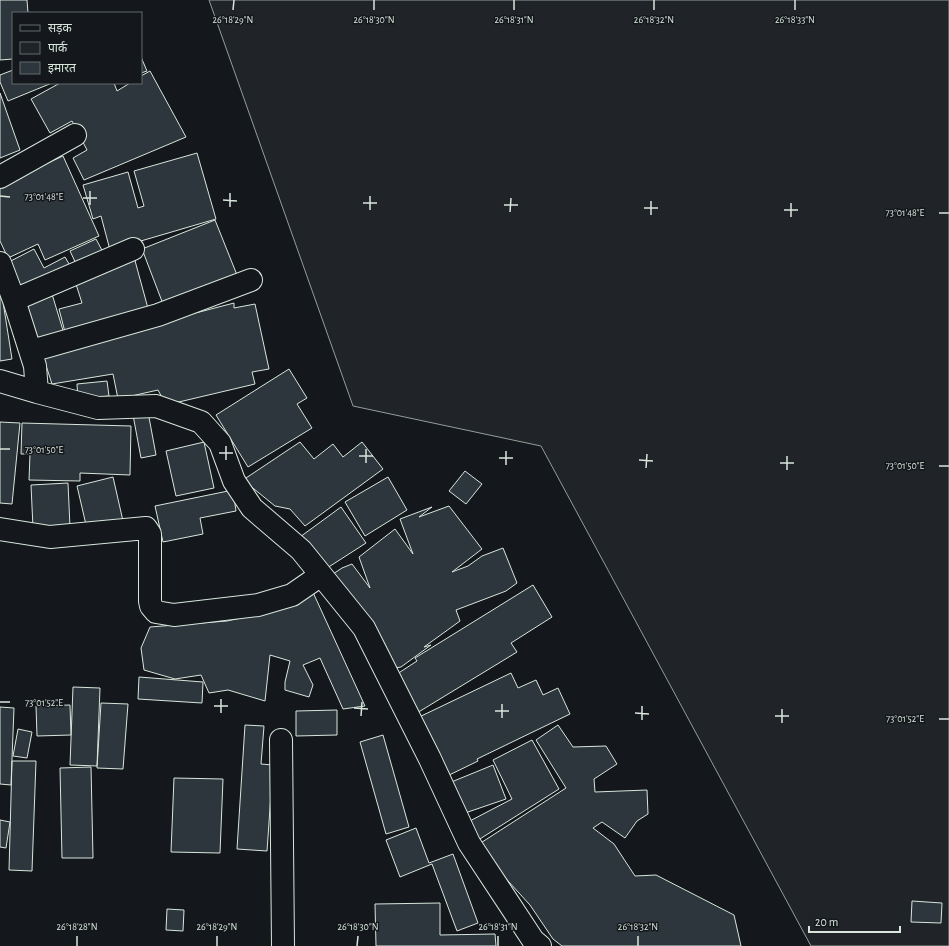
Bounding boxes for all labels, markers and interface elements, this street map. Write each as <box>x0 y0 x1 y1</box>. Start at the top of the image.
legend <box>12 12 142 84</box>
text: 26°18'29"N <box>213 15 253 25</box>
text: 26°18'30"N <box>353 15 395 25</box>
text: 26°18'31"N <box>494 15 534 25</box>
text: 26°18'32"N <box>634 15 674 25</box>
text: 26°18'33"N <box>775 15 815 25</box>
text: सड़क <box>48 22 73 35</box>
text: पार्क <box>48 41 68 54</box>
text: इमारत <box>48 62 77 75</box>
text: 73°01'48"E <box>25 192 64 202</box>
text: 73°01'48"E <box>886 208 925 218</box>
text: 73°01'50"E <box>25 445 64 455</box>
text: 73°01'50"E <box>886 461 925 471</box>
text: 73°01'52"E <box>25 698 63 708</box>
text: 73°01'52"E <box>886 714 924 724</box>
scale bar <box>809 908 900 934</box>
text: 20 m <box>815 916 838 928</box>
text: 26°18'28"N <box>57 922 97 932</box>
text: 26°18'29"N <box>197 922 237 932</box>
text: 26°18'30"N <box>337 922 379 932</box>
text: 26°18'31"N <box>478 922 518 932</box>
text: 26°18'32"N <box>618 922 658 932</box>

